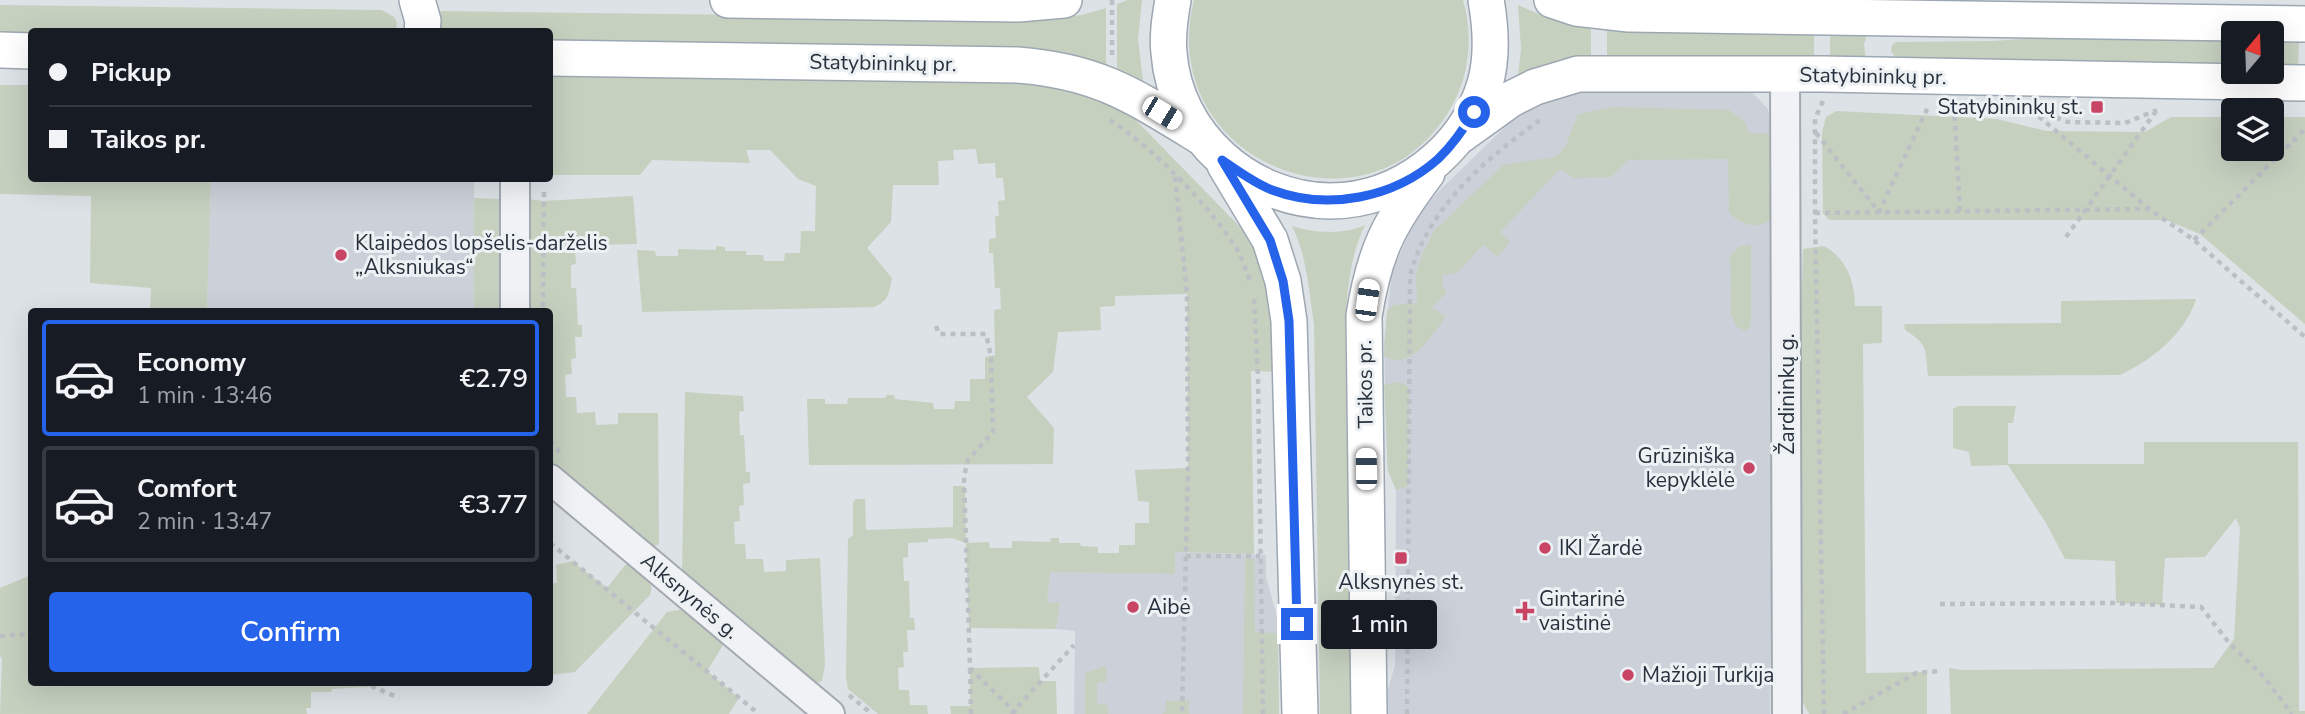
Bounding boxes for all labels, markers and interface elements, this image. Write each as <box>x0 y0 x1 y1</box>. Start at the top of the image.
north arrow <box>2221 21 2284 84</box>
map controls <box>2221 21 2284 161</box>
street label: Statybininkų pr. <box>809 48 957 78</box>
text: Pickup <box>91 55 171 90</box>
street label: Statybininkų pr. <box>1799 61 1947 91</box>
car <box>1139 93 1186 133</box>
place label: Statybininkų st. <box>1937 93 2083 121</box>
route start <box>1458 96 1490 128</box>
button: layers <box>2221 98 2284 161</box>
marker: Statybininkų st. <box>2089 99 2105 115</box>
text: Taikos pr. <box>91 122 206 157</box>
place label: Klaipėdos lopšelis-darželis „Alksniukas“ <box>355 229 608 281</box>
marker: Klaipėdos lopšelis-darželis „Alksniukas“ <box>333 247 349 263</box>
car <box>1354 278 1381 322</box>
street label: Žardininkų g. <box>1773 333 1801 455</box>
street label: Taikos pr. <box>1350 339 1380 429</box>
text: Economy <box>137 345 246 380</box>
icon: car <box>53 347 116 410</box>
text: €2.79 <box>459 361 528 396</box>
text: 1 min · 13:46 <box>137 380 272 411</box>
place label: Grūziniška kepyklėlė <box>1637 442 1735 494</box>
car <box>1356 448 1377 490</box>
marker: Grūziniška kepyklėlė <box>1741 460 1757 476</box>
text: Comfort <box>137 471 237 506</box>
icon: car <box>53 473 116 536</box>
text: €3.77 <box>459 487 528 522</box>
text: 2 min · 13:47 <box>137 506 272 537</box>
place label: IKI Žardė <box>1559 534 1642 562</box>
marker: IKI Žardė <box>1537 540 1553 556</box>
street label: Alksnynės g. <box>635 547 745 645</box>
marker: Alksnynės st. <box>1393 550 1409 566</box>
place label: Alksnynės st. <box>1338 568 1464 596</box>
place label: Gintarinė vaistinė <box>1539 585 1625 637</box>
button: Confirm <box>49 592 532 672</box>
place label: Aibė <box>1147 593 1191 621</box>
marker: Aibė <box>1125 599 1141 615</box>
callout: 1 min <box>1322 600 1437 648</box>
marker: Gintarinė vaistinė <box>1517 603 1533 619</box>
route end <box>1281 608 1313 640</box>
text: 1 min <box>1350 609 1408 640</box>
place label: Mažioji Turkija <box>1642 661 1774 689</box>
marker: Mažioji Turkija <box>1620 667 1636 683</box>

